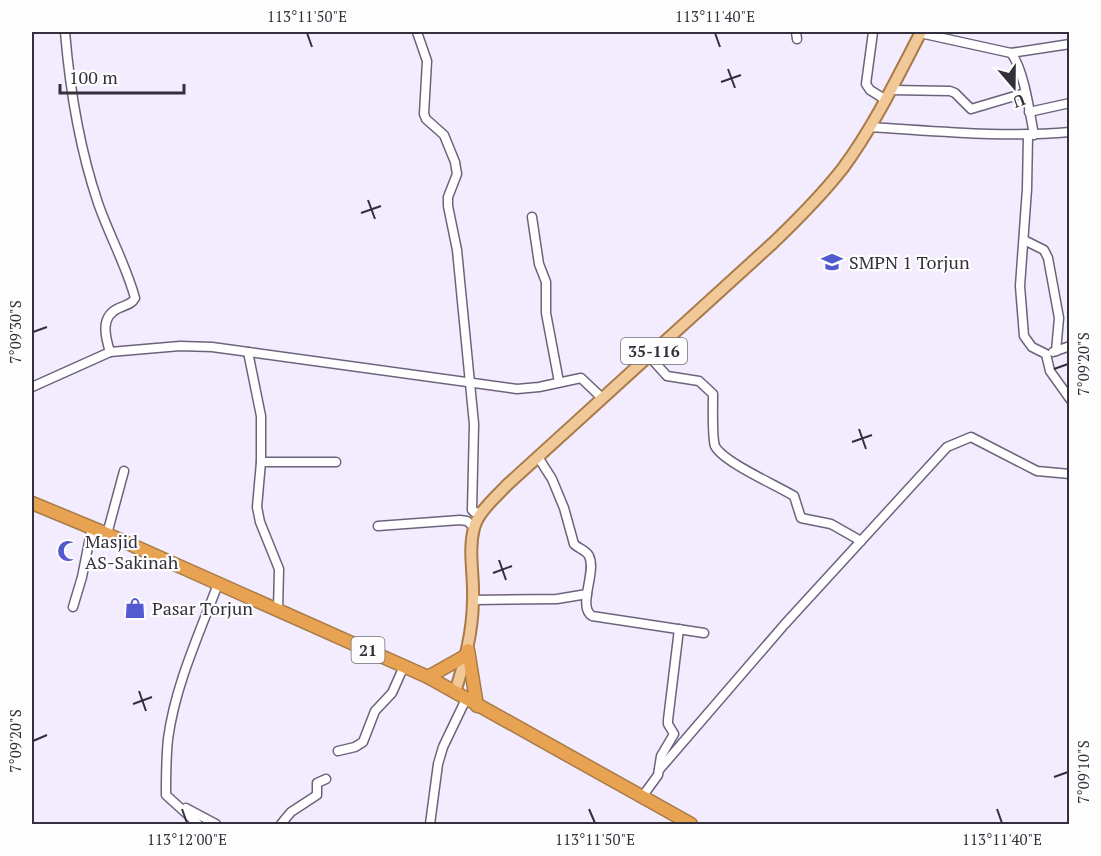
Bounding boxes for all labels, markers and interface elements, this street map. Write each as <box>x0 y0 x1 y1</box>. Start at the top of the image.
text: 113°11'50"E <box>267 6 347 26</box>
text: 113°11'40"E <box>675 6 755 26</box>
scale bar <box>60 57 184 95</box>
north arrow <box>984 57 1044 117</box>
text: 100 m <box>69 65 118 89</box>
text: U <box>1009 89 1028 114</box>
school or university icon: SMPN 1 Torjun <box>820 250 844 274</box>
place label: SMPN 1 Torjun <box>849 250 970 274</box>
text: 7°09'30"S <box>5 300 25 364</box>
text: 7°09'20"S <box>1073 332 1093 396</box>
road number: 35-116 <box>621 338 687 364</box>
place label: Masjid AS-Sakinah <box>85 529 179 574</box>
mosque icon: Masjid AS-Sakinah <box>56 539 80 563</box>
shop icon: Pasar Torjun <box>123 596 147 620</box>
place label: Pasar Torjun <box>152 596 253 620</box>
road number: 21 <box>352 637 385 663</box>
text: 7°09'20"S <box>5 709 25 773</box>
text: 7°09'10"S <box>1073 740 1093 804</box>
text: 113°12'00"E <box>147 829 227 849</box>
text: 113°11'50"E <box>555 829 635 849</box>
text: 113°11'40"E <box>962 829 1042 849</box>

